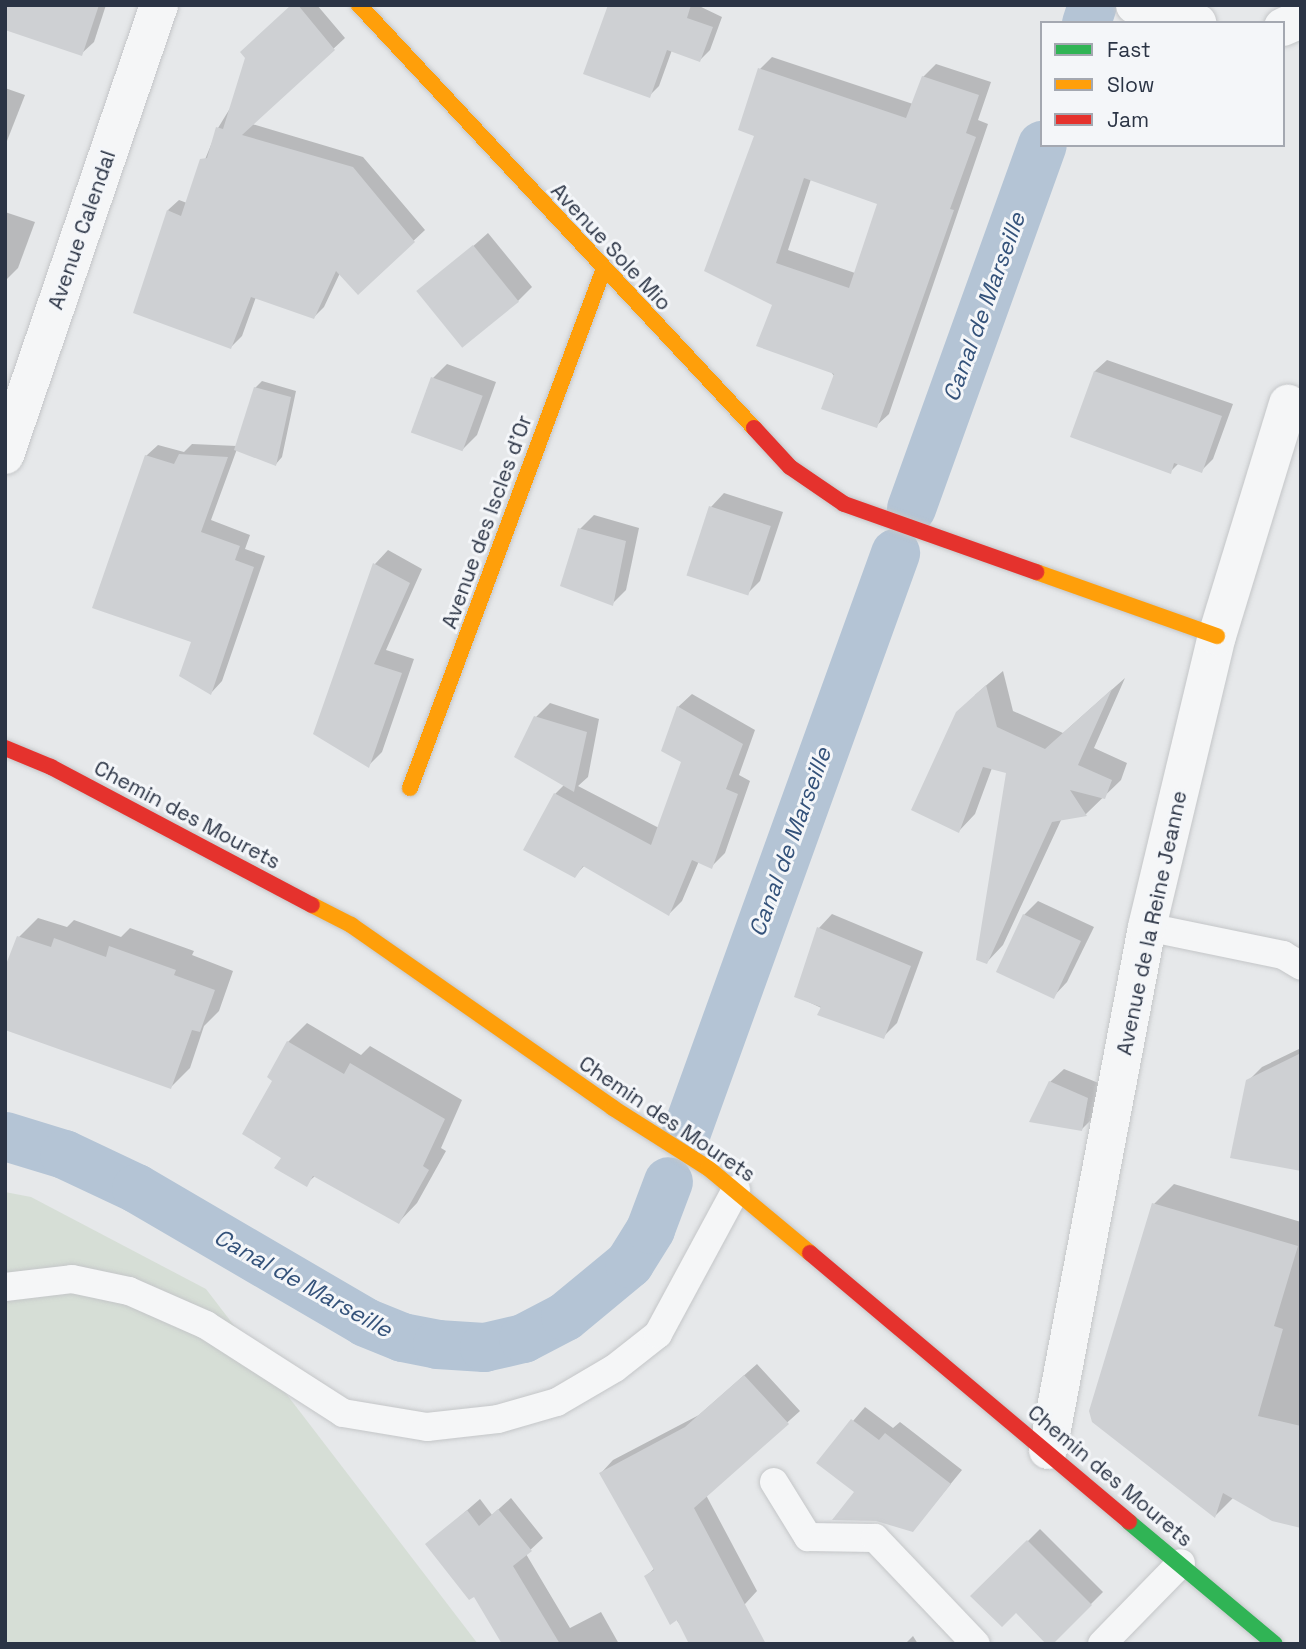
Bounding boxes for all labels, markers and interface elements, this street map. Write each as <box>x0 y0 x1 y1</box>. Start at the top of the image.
legend <box>1040 21 1285 147</box>
text: Fast <box>1107 36 1151 63</box>
text: Slow <box>1107 71 1155 98</box>
text: Jam <box>1107 106 1149 133</box>
street label: Avenue Calendal <box>43 147 121 313</box>
street label: Avenue Sole Mio <box>546 178 676 316</box>
water label: Canal de Marseille <box>937 209 1031 405</box>
street label: Avenue des Iscles d'Or <box>437 412 537 632</box>
water label: Canal de Marseille <box>743 744 837 940</box>
street label: Chemin des Mourets <box>90 755 284 875</box>
street label: Avenue de la Reine Jeanne <box>1112 788 1192 1058</box>
street label: Chemin des Mourets <box>574 1051 760 1187</box>
water label: Canal de Marseille <box>209 1223 397 1343</box>
street label: Chemin des Mourets <box>1023 1400 1197 1552</box>

